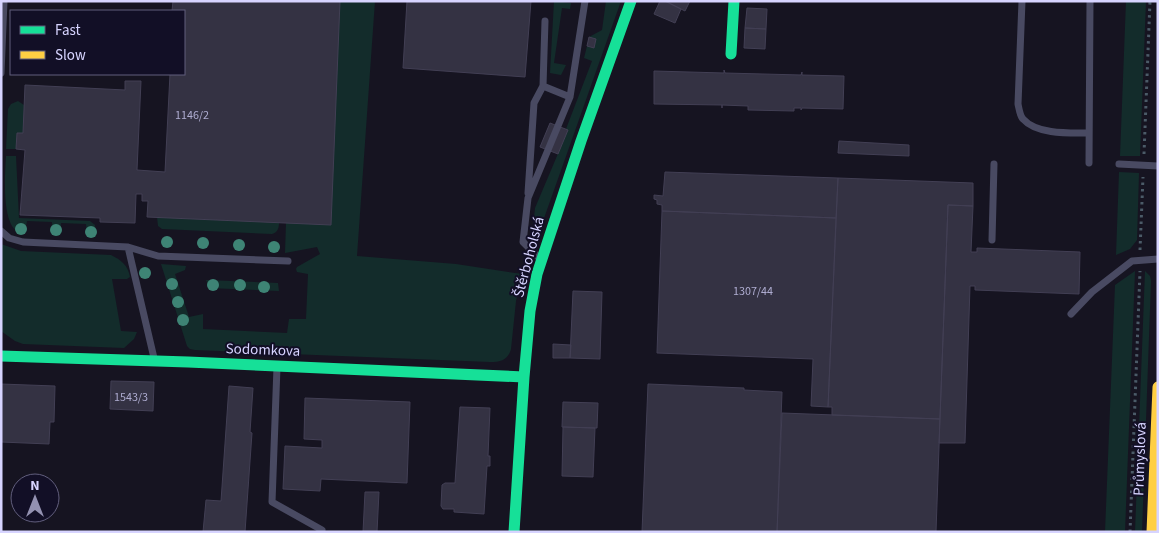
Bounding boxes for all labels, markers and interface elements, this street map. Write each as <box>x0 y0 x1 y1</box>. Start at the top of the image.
legend <box>10 10 185 75</box>
text: Fast <box>55 20 81 41</box>
text: Slow <box>55 45 86 66</box>
house number: 1146/2 <box>175 107 209 124</box>
street label: Štěrboholská <box>508 214 550 300</box>
house number: 1307/44 <box>733 283 773 300</box>
street label: Sodomkova <box>225 338 301 362</box>
house number: 1543/3 <box>114 389 148 406</box>
street label: Průmyslová <box>1128 422 1152 496</box>
north arrow <box>10 473 60 523</box>
text: N <box>30 476 40 496</box>

